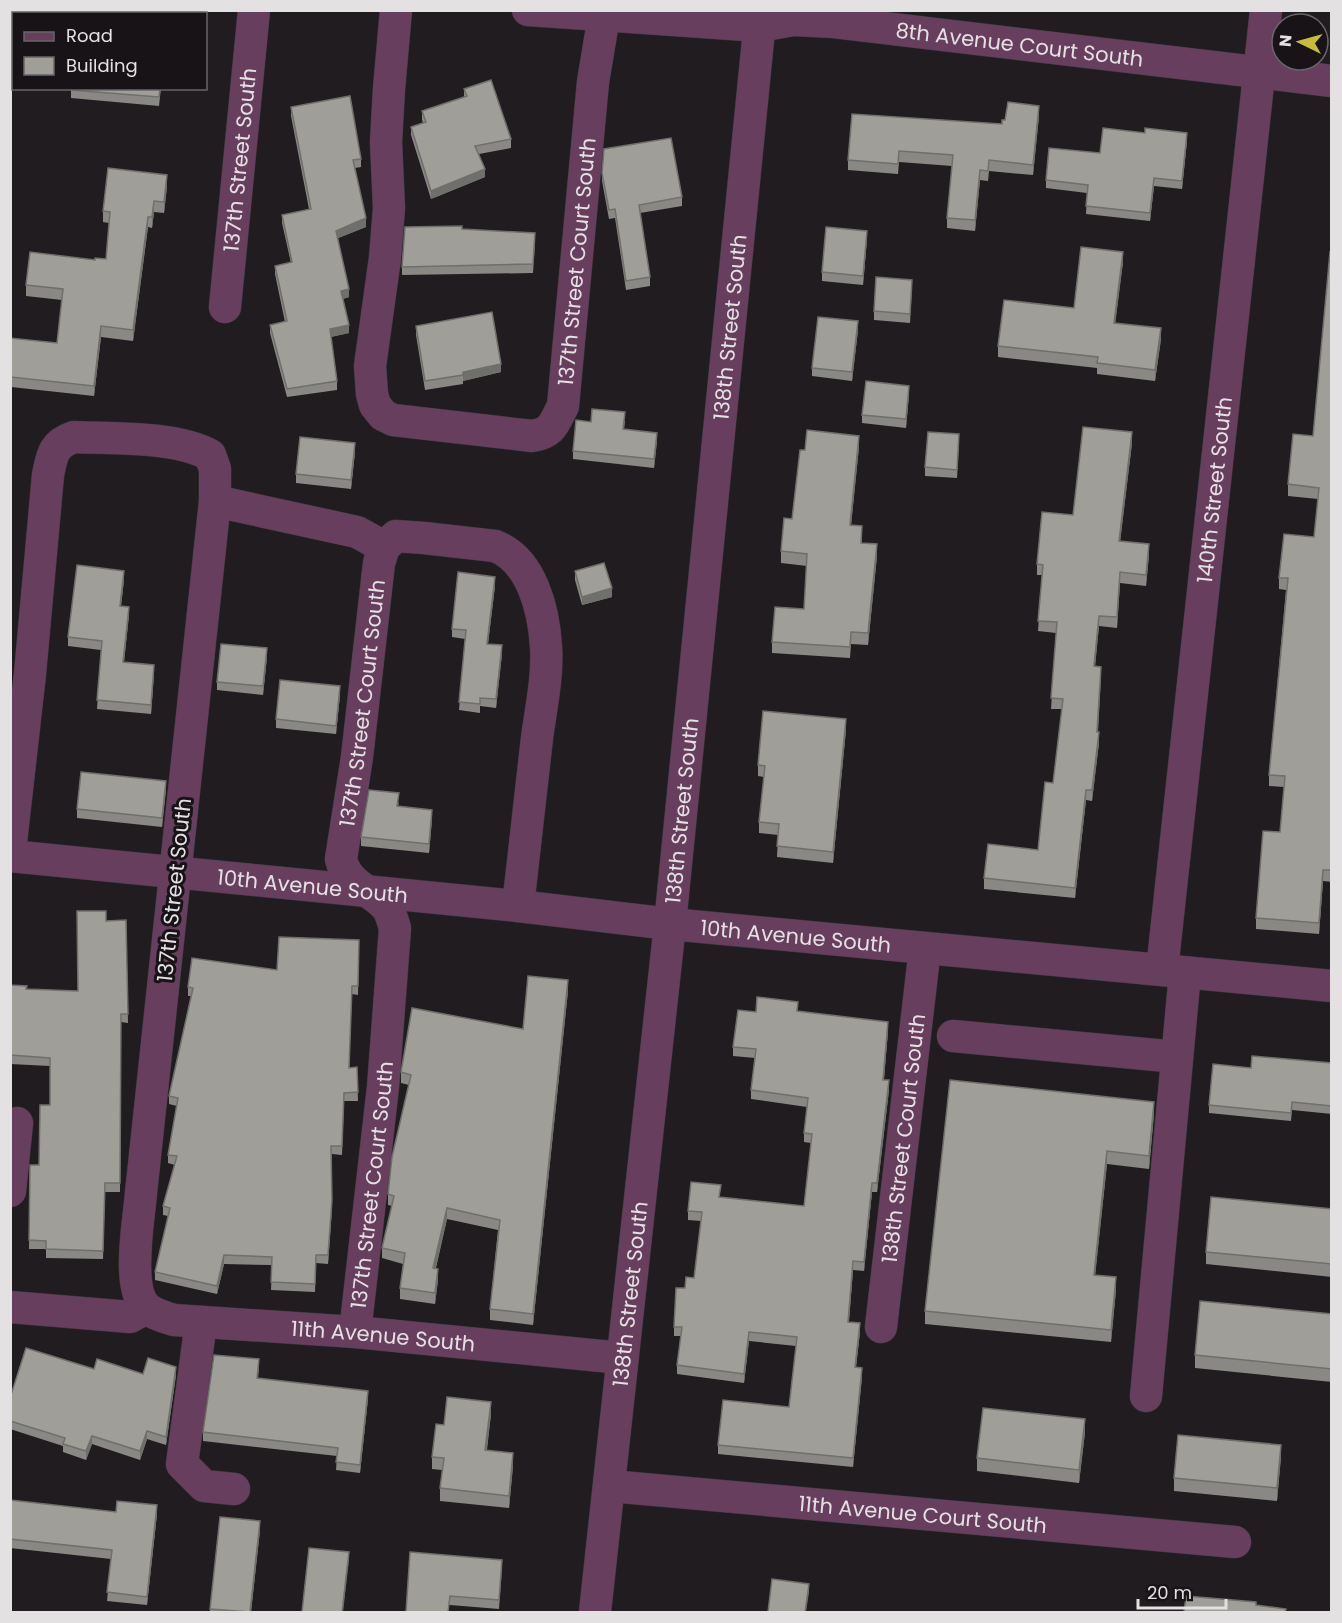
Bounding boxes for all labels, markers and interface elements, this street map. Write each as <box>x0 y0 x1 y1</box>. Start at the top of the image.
legend <box>12 12 207 90</box>
north arrow <box>1270 12 1330 72</box>
street label: 8th Avenue Court South <box>894 15 1145 73</box>
text: Road <box>66 23 113 48</box>
text: N <box>1274 34 1298 48</box>
text: Building <box>66 53 138 78</box>
street label: 137th Street South <box>216 66 263 253</box>
street label: 137th Street Court South <box>550 136 602 387</box>
street label: 138th Street South <box>706 233 753 421</box>
street label: 140th Street South <box>1190 395 1239 585</box>
street label: 137th Street Court South <box>332 578 392 829</box>
street label: 138th Street South <box>658 716 705 905</box>
street label: 137th Street South <box>150 797 198 983</box>
street label: 10th Avenue South <box>216 862 409 910</box>
street label: 10th Avenue South <box>699 912 893 959</box>
street label: 138th Street Court South <box>874 1012 932 1265</box>
street label: 137th Street Court South <box>343 1060 399 1310</box>
street label: 138th Street South <box>605 1200 654 1388</box>
street label: 11th Avenue South <box>290 1313 477 1358</box>
street label: 11th Avenue Court South <box>797 1488 1048 1540</box>
scale bar <box>1138 1572 1226 1610</box>
text: 20 m <box>1147 1580 1192 1605</box>

